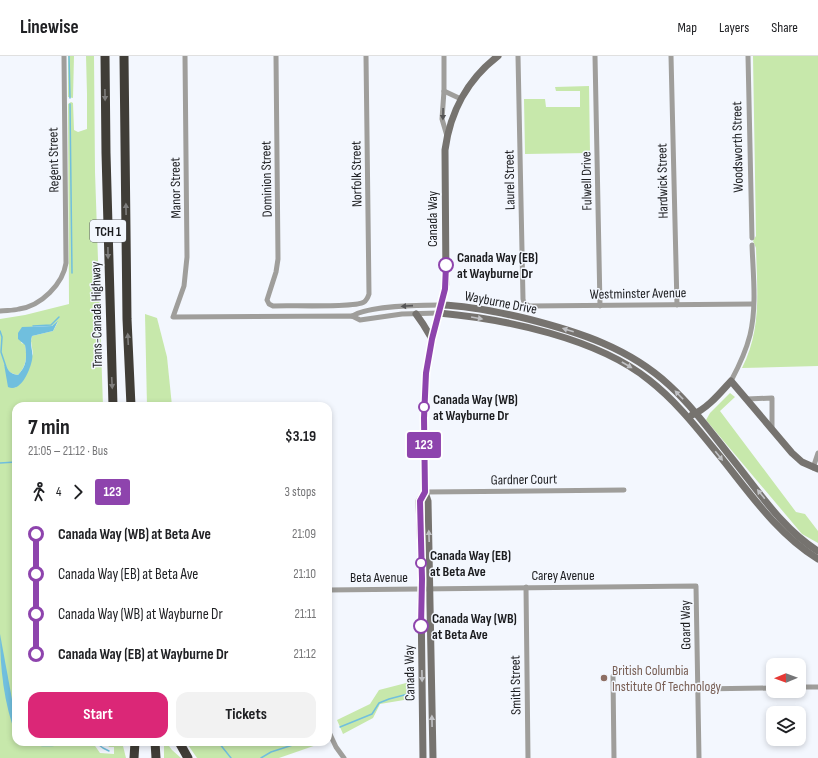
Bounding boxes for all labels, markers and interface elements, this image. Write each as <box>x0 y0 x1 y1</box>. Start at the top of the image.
text: Linewise <box>20 16 79 39</box>
text: Map <box>677 19 697 36</box>
text: Layers <box>719 19 749 36</box>
text: Share <box>771 19 798 36</box>
one-way arrow <box>102 89 108 102</box>
street label: Woodsworth Street <box>728 101 747 193</box>
one-way arrow <box>440 108 446 121</box>
street label: Regent Street <box>44 127 63 193</box>
street label: Dominion Street <box>257 141 276 217</box>
street label: Norfolk Street <box>347 141 366 207</box>
street label: Hardwick Street <box>653 143 672 219</box>
street label: Laurel Street <box>500 150 519 210</box>
street label: Fulwell Drive <box>577 151 596 211</box>
street label: Manor Street <box>166 157 185 219</box>
street label: Canada Way <box>424 190 441 247</box>
one-way arrow <box>123 202 129 215</box>
road number: TCH 1 <box>90 220 126 242</box>
one-way arrow <box>105 247 111 260</box>
place label: Canada Way (EB) at Wayburne Dr <box>457 249 538 282</box>
marker: Canada Way (EB) at Wayburne Dr <box>438 257 454 273</box>
street label: Trans-Canada Highway <box>87 261 106 368</box>
street label: Westminster Avenue <box>590 284 686 303</box>
street label: Wayburne Drive <box>463 287 539 318</box>
one-way arrow <box>401 303 413 310</box>
one-way arrow <box>471 315 484 321</box>
one-way arrow <box>562 327 574 333</box>
one-way arrow <box>125 332 131 345</box>
one-way arrow <box>622 361 632 369</box>
one-way arrow <box>108 377 115 389</box>
one-way arrow <box>674 390 684 400</box>
place label: Canada Way (WB) at Wayburne Dr <box>433 391 518 424</box>
marker: Canada Way (WB) at Wayburne Dr <box>418 401 430 413</box>
text: 7 min <box>28 414 70 441</box>
text: $3.19 <box>285 427 316 446</box>
line badge: 123 <box>401 432 447 458</box>
text: 123 <box>415 436 433 453</box>
text: 21:05 – 21:12 · Bus <box>28 443 108 459</box>
one-way arrow <box>715 450 724 461</box>
street label: Gardner Court <box>491 470 557 489</box>
icon: walk <box>28 481 50 503</box>
icon: forward <box>67 481 89 503</box>
text: 123 <box>103 483 122 500</box>
text: 4 <box>56 484 61 500</box>
text: 3 stops <box>285 484 316 500</box>
one-way arrow <box>756 488 765 499</box>
text: Canada Way (WB) at Beta Ave <box>58 525 211 544</box>
text: 21:09 <box>292 526 316 542</box>
one-way arrow <box>426 529 432 542</box>
place label: Canada Way (EB) at Beta Ave <box>430 547 511 580</box>
marker: Canada Way (EB) at Beta Ave <box>415 557 427 569</box>
text: Canada Way (EB) at Beta Ave <box>58 565 198 584</box>
text: 21:10 <box>293 566 316 582</box>
street label: Carey Avenue <box>531 567 595 584</box>
street label: Beta Avenue <box>350 569 408 586</box>
street label: Goard Way <box>677 600 694 650</box>
text: Canada Way (WB) at Wayburne Dr <box>58 605 223 624</box>
text: 21:11 <box>294 606 316 622</box>
place label: Canada Way (WB) at Beta Ave <box>432 610 517 643</box>
marker: Canada Way (WB) at Beta Ave <box>413 618 429 634</box>
street label: Canada Way <box>401 644 418 701</box>
text: Canada Way (EB) at Wayburne Dr <box>58 645 228 664</box>
text: 21:12 <box>294 646 316 662</box>
street label: Smith Street <box>506 655 525 715</box>
north arrow <box>766 658 806 698</box>
map controls <box>766 658 806 746</box>
place label: British Columbia Institute Of Technology <box>612 662 722 695</box>
one-way arrow <box>419 670 425 683</box>
marker: British Columbia Institute Of Technology <box>599 673 609 683</box>
button: Start <box>28 692 168 738</box>
button: Tickets <box>176 692 316 738</box>
button: layers <box>766 706 806 746</box>
one-way arrow <box>429 714 435 727</box>

